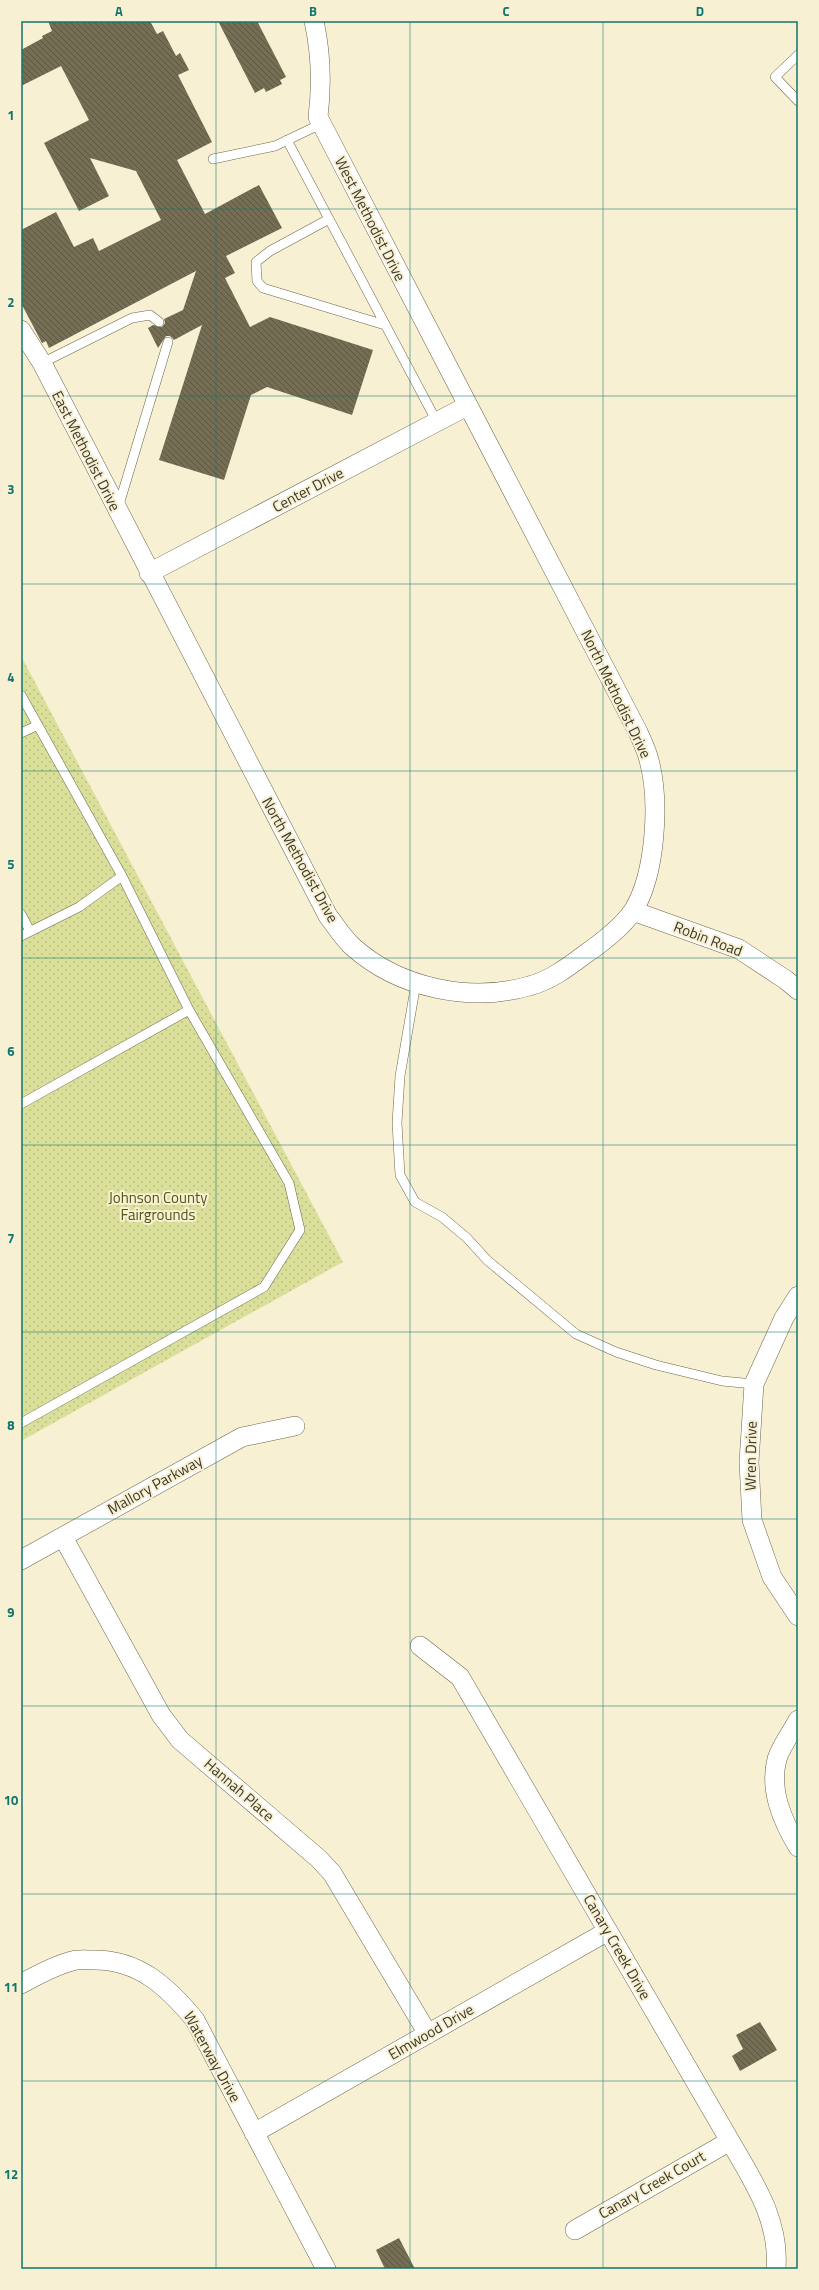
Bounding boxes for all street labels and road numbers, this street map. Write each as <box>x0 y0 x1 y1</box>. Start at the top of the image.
street label: West Methodist Drive <box>329 153 412 285</box>
street label: East Methodist Drive <box>46 387 127 515</box>
street label: Center Drive <box>268 461 347 518</box>
street label: North Methodist Drive <box>575 626 658 762</box>
street label: North Methodist Drive <box>256 793 345 927</box>
street label: Robin Road <box>670 915 746 962</box>
street label: Wren Drive <box>738 1421 763 1491</box>
street label: Mallory Parkway <box>103 1449 206 1520</box>
street label: Hannah Place <box>199 1753 280 1827</box>
street label: Canary Creek Drive <box>578 1890 657 2004</box>
street label: Elmwood Drive <box>384 1998 478 2065</box>
street label: Waterway Drive <box>178 2007 247 2106</box>
street label: Canary Creek Court <box>594 2144 710 2225</box>

